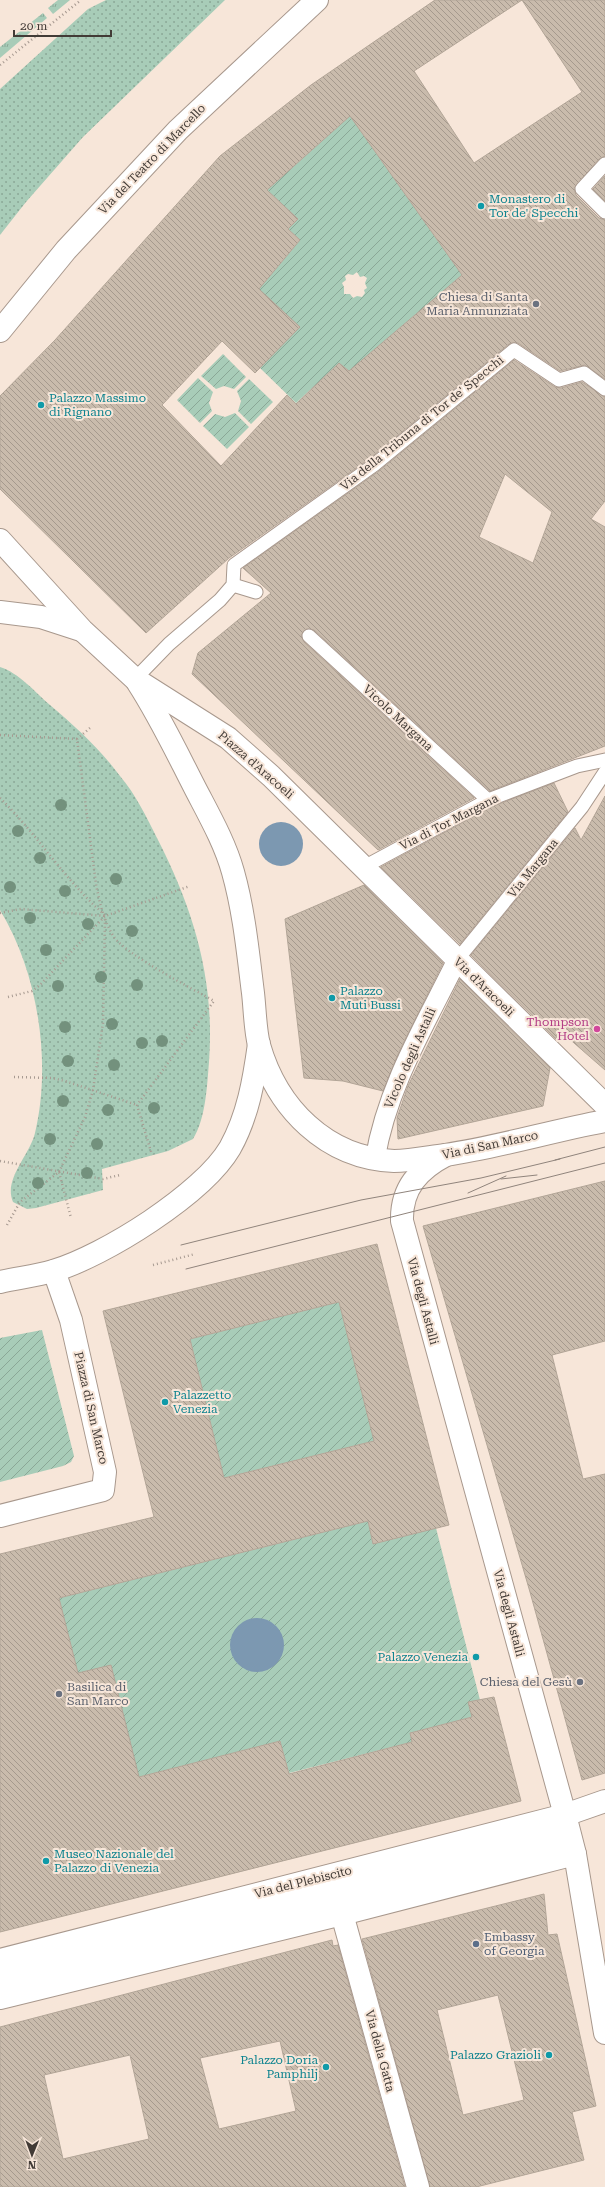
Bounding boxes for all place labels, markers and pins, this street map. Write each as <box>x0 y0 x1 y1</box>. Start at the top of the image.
place label: Monastero di Tor de' Specchi <box>489 192 579 220</box>
marker: Monastero di Tor de' Specchi <box>476 201 486 211</box>
place label: Chiesa di Santa Maria Annunziata <box>426 290 528 318</box>
marker: Chiesa di Santa Maria Annunziata <box>531 299 541 309</box>
place label: Palazzo Massimo di Rignano <box>49 391 146 419</box>
marker: Palazzo Massimo di Rignano <box>36 400 46 410</box>
place label: Palazzo Muti Bussi <box>340 984 401 1012</box>
marker: Palazzo Muti Bussi <box>327 993 337 1003</box>
place label: Thompson Hotel <box>526 1015 589 1043</box>
marker: Thompson Hotel <box>592 1024 602 1034</box>
place label: Palazzetto Venezia <box>173 1388 231 1416</box>
marker: Palazzetto Venezia <box>160 1397 170 1407</box>
place label: Palazzo Venezia <box>378 1650 468 1664</box>
marker: Palazzo Venezia <box>471 1652 481 1662</box>
place label: Chiesa del Gesù <box>480 1675 573 1689</box>
marker: Chiesa del Gesù <box>575 1677 585 1687</box>
place label: Basilica di San Marco <box>67 1680 129 1708</box>
marker: Basilica di San Marco <box>54 1689 64 1699</box>
place label: Museo Nazionale del Palazzo di Venezia <box>54 1847 174 1875</box>
marker: Museo Nazionale del Palazzo di Venezia <box>41 1856 51 1866</box>
place label: Embassy of Georgia <box>484 1930 545 1958</box>
marker: Embassy of Georgia <box>471 1939 481 1949</box>
place label: Palazzo Grazioli <box>450 2048 541 2062</box>
marker: Palazzo Grazioli <box>544 2050 554 2060</box>
place label: Palazzo Doria Pamphilj <box>240 2053 318 2081</box>
marker: Palazzo Doria Pamphilj <box>321 2062 331 2072</box>

